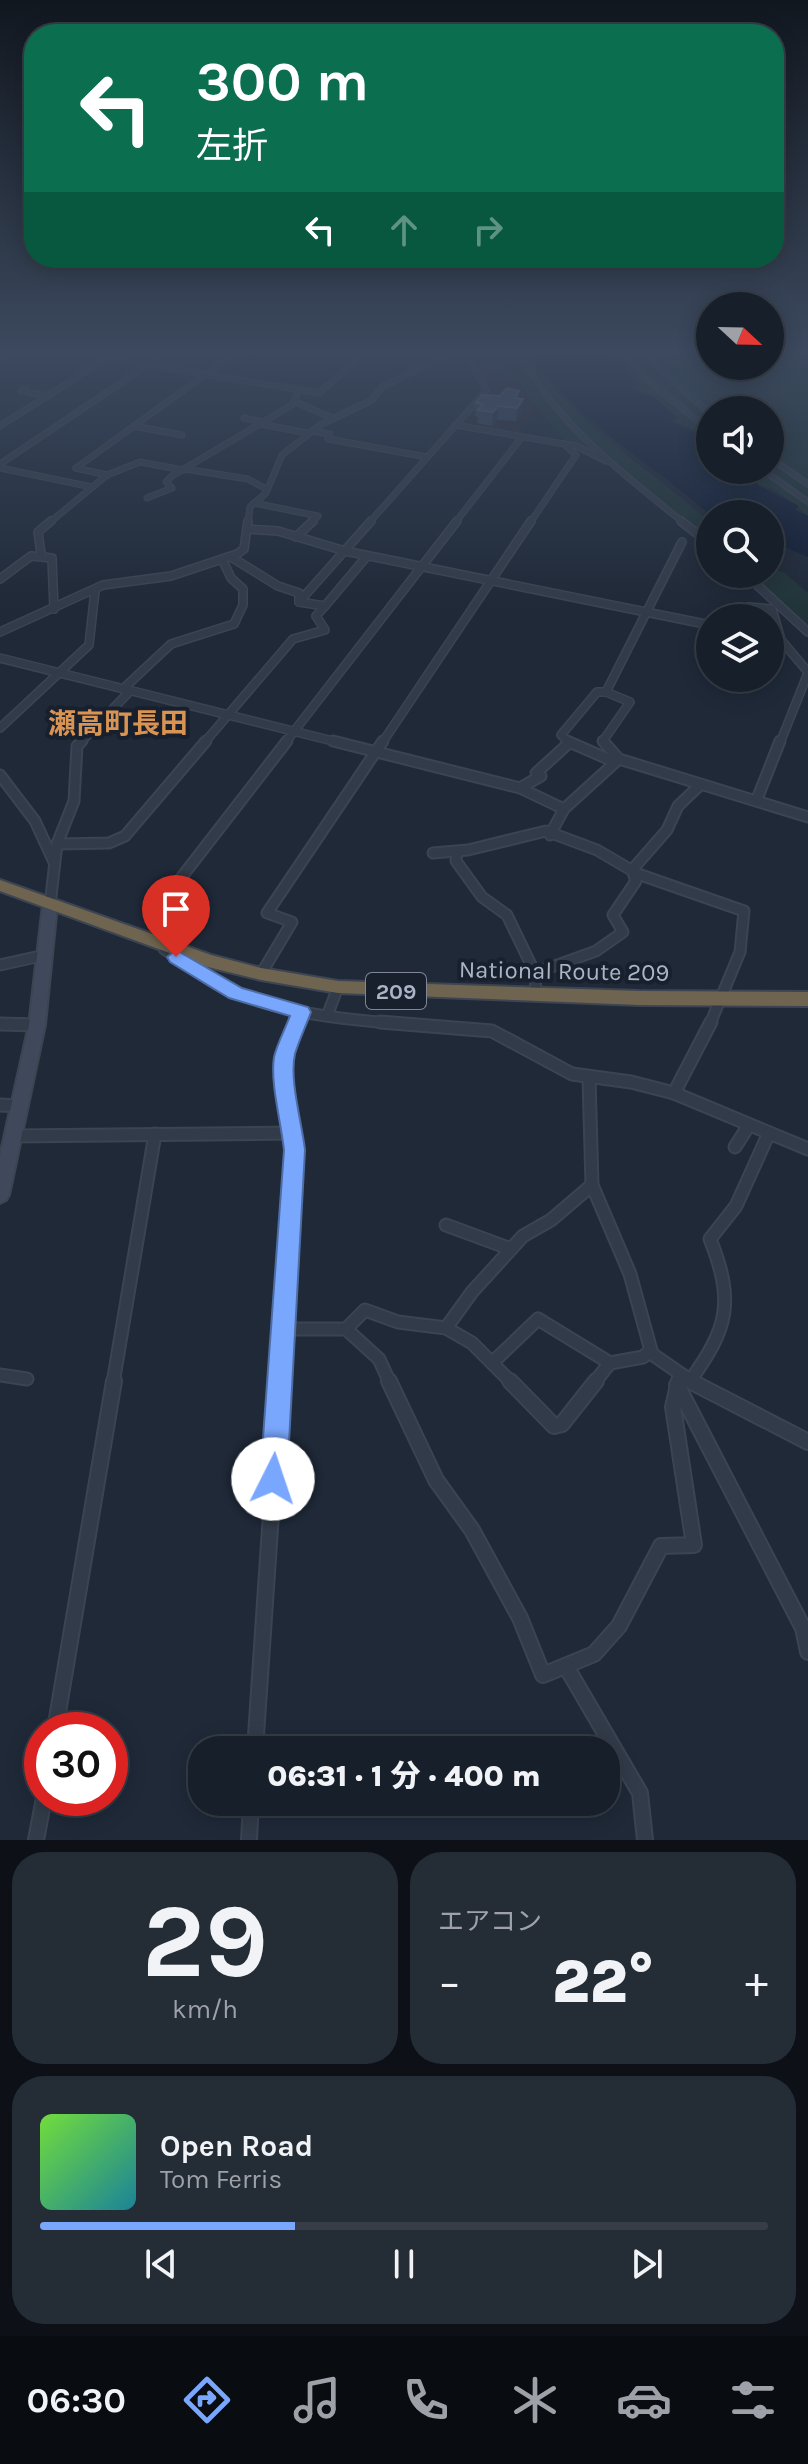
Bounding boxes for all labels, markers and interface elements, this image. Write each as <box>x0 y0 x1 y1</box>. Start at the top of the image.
text: 300 m <box>196 49 369 114</box>
icon: left <box>64 56 168 160</box>
text: 左折 <box>196 125 268 167</box>
icon: left <box>298 208 342 252</box>
icon: ahead <box>382 208 426 252</box>
icon: right <box>466 208 510 252</box>
north arrow <box>696 292 784 380</box>
map controls <box>696 292 784 692</box>
button: sound <box>696 396 784 484</box>
button: search <box>696 500 784 588</box>
button: layers <box>696 604 784 692</box>
district label: 瀬高町長田 <box>48 707 188 740</box>
pin <box>142 875 210 957</box>
icon: arrive <box>154 887 198 931</box>
street label: National Route 209 <box>459 955 669 987</box>
road number: 209 <box>366 973 426 1009</box>
position arrow <box>231 1437 315 1521</box>
speed limit sign: 30 <box>24 1712 128 1816</box>
text: 06:31 · 1 分 · 400 m <box>267 1758 541 1794</box>
text: 29 <box>142 1881 268 2002</box>
text: エアコン <box>438 1906 542 1937</box>
text: 22° <box>552 1947 654 2017</box>
text: − <box>438 1957 461 2008</box>
text: + <box>745 1957 768 2008</box>
text: km/h <box>172 1994 238 2025</box>
text: Open Road <box>160 2128 313 2164</box>
text: Tom Ferris <box>160 2164 282 2195</box>
icon: previous <box>139 2242 183 2286</box>
icon: pause <box>382 2242 426 2286</box>
icon: next <box>625 2242 669 2286</box>
icon: directions <box>179 2372 235 2428</box>
icon: music <box>289 2372 345 2428</box>
icon: phone <box>398 2372 454 2428</box>
icon: climate <box>507 2372 563 2428</box>
icon: car <box>616 2372 672 2428</box>
icon: filters <box>725 2372 781 2428</box>
text: 06:30 <box>27 2379 126 2421</box>

